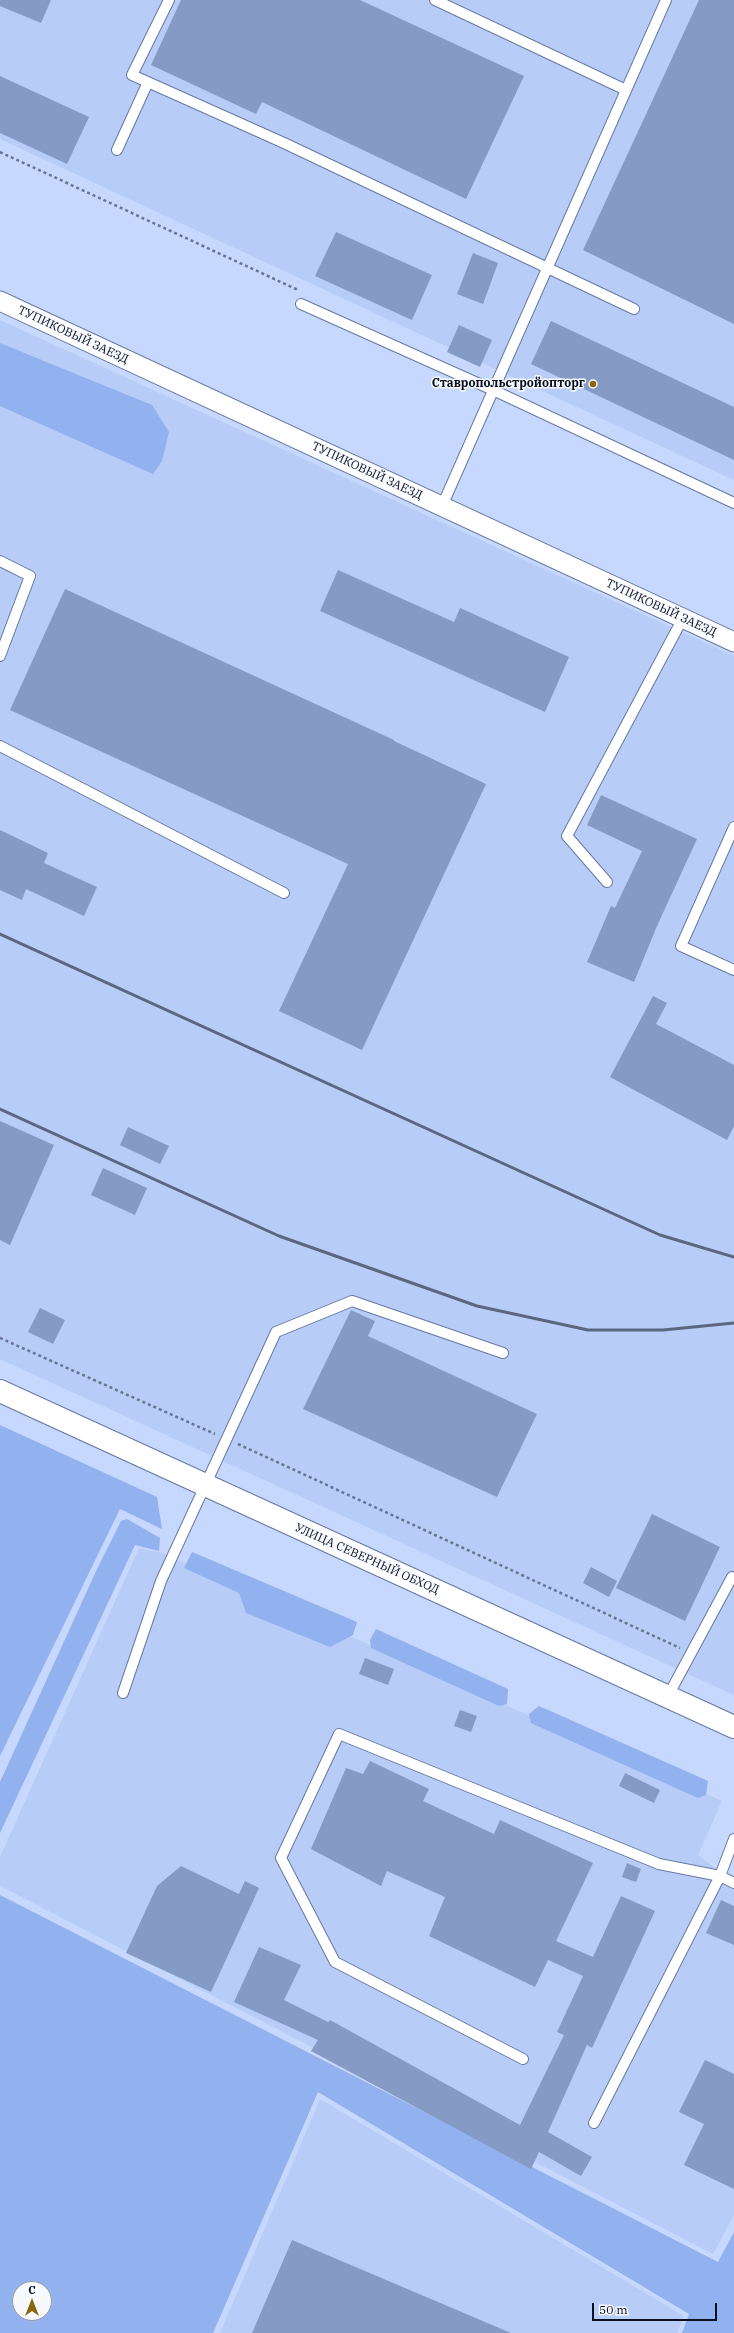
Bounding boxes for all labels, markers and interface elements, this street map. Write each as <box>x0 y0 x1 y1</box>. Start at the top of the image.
street label: ТУПИКОВЫЙ ЗАЕЗД <box>15 303 131 367</box>
place label: Ставропольстройопторг <box>432 377 585 391</box>
marker: Ставропольстройопторг <box>588 379 598 389</box>
street label: ТУПИКОВЫЙ ЗАЕЗД <box>309 439 425 503</box>
street label: ТУПИКОВЫЙ ЗАЕЗД <box>603 576 719 640</box>
street label: УЛИЦА СЕВЕРНЫЙ ОБХОД <box>293 1521 441 1597</box>
north arrow <box>12 2281 52 2321</box>
text: С <box>28 2283 36 2297</box>
scale bar <box>594 2295 719 2321</box>
text: 50 m <box>599 2302 628 2317</box>

